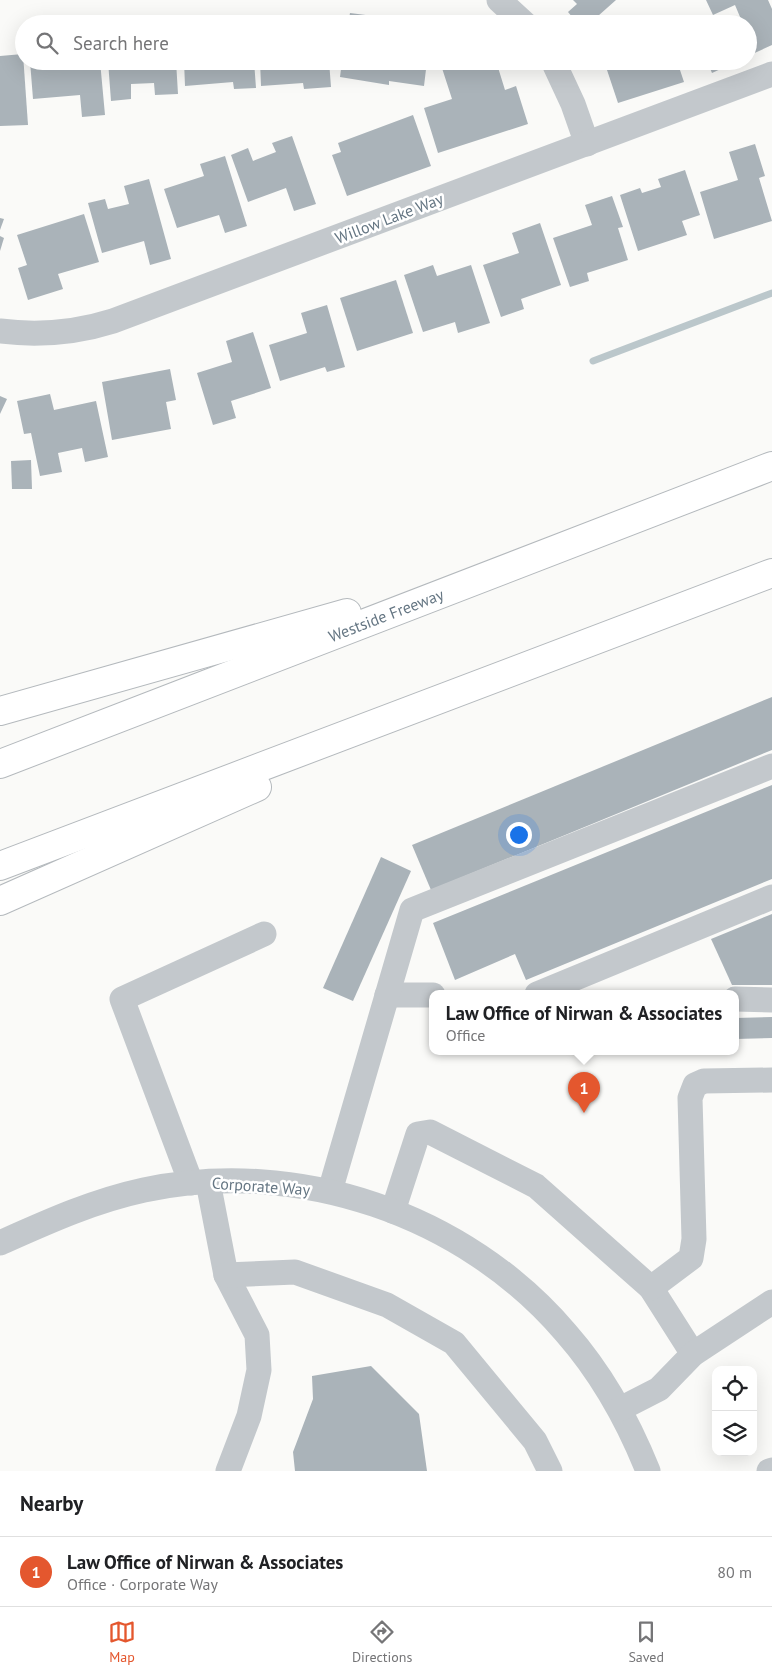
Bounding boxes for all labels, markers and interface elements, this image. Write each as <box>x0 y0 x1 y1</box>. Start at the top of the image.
search box <box>15 15 757 70</box>
icon: search <box>33 29 61 57</box>
text: Search here <box>73 31 169 55</box>
street label: Willow Lake Way <box>332 188 446 248</box>
street label: Westside Freeway <box>326 584 447 646</box>
your location <box>506 822 532 848</box>
popup <box>429 990 739 1055</box>
text: Law Office of Nirwan & Associates <box>446 1001 722 1025</box>
text: Office <box>446 1025 486 1045</box>
pin: 1 <box>568 1072 600 1113</box>
street label: Corporate Way <box>211 1173 311 1199</box>
map controls <box>712 1366 757 1456</box>
button: locate <box>712 1366 757 1411</box>
button: layers <box>712 1411 757 1456</box>
text: Nearby <box>20 1490 83 1517</box>
text: Law Office of Nirwan & Associates <box>67 1550 343 1574</box>
text: 1 <box>31 1562 41 1582</box>
text: 80 m <box>717 1562 752 1582</box>
text: Office · Corporate Way <box>67 1574 218 1594</box>
tab: Map <box>108 1618 136 1666</box>
tab: Directions <box>352 1618 412 1666</box>
tab: Saved <box>628 1618 664 1666</box>

